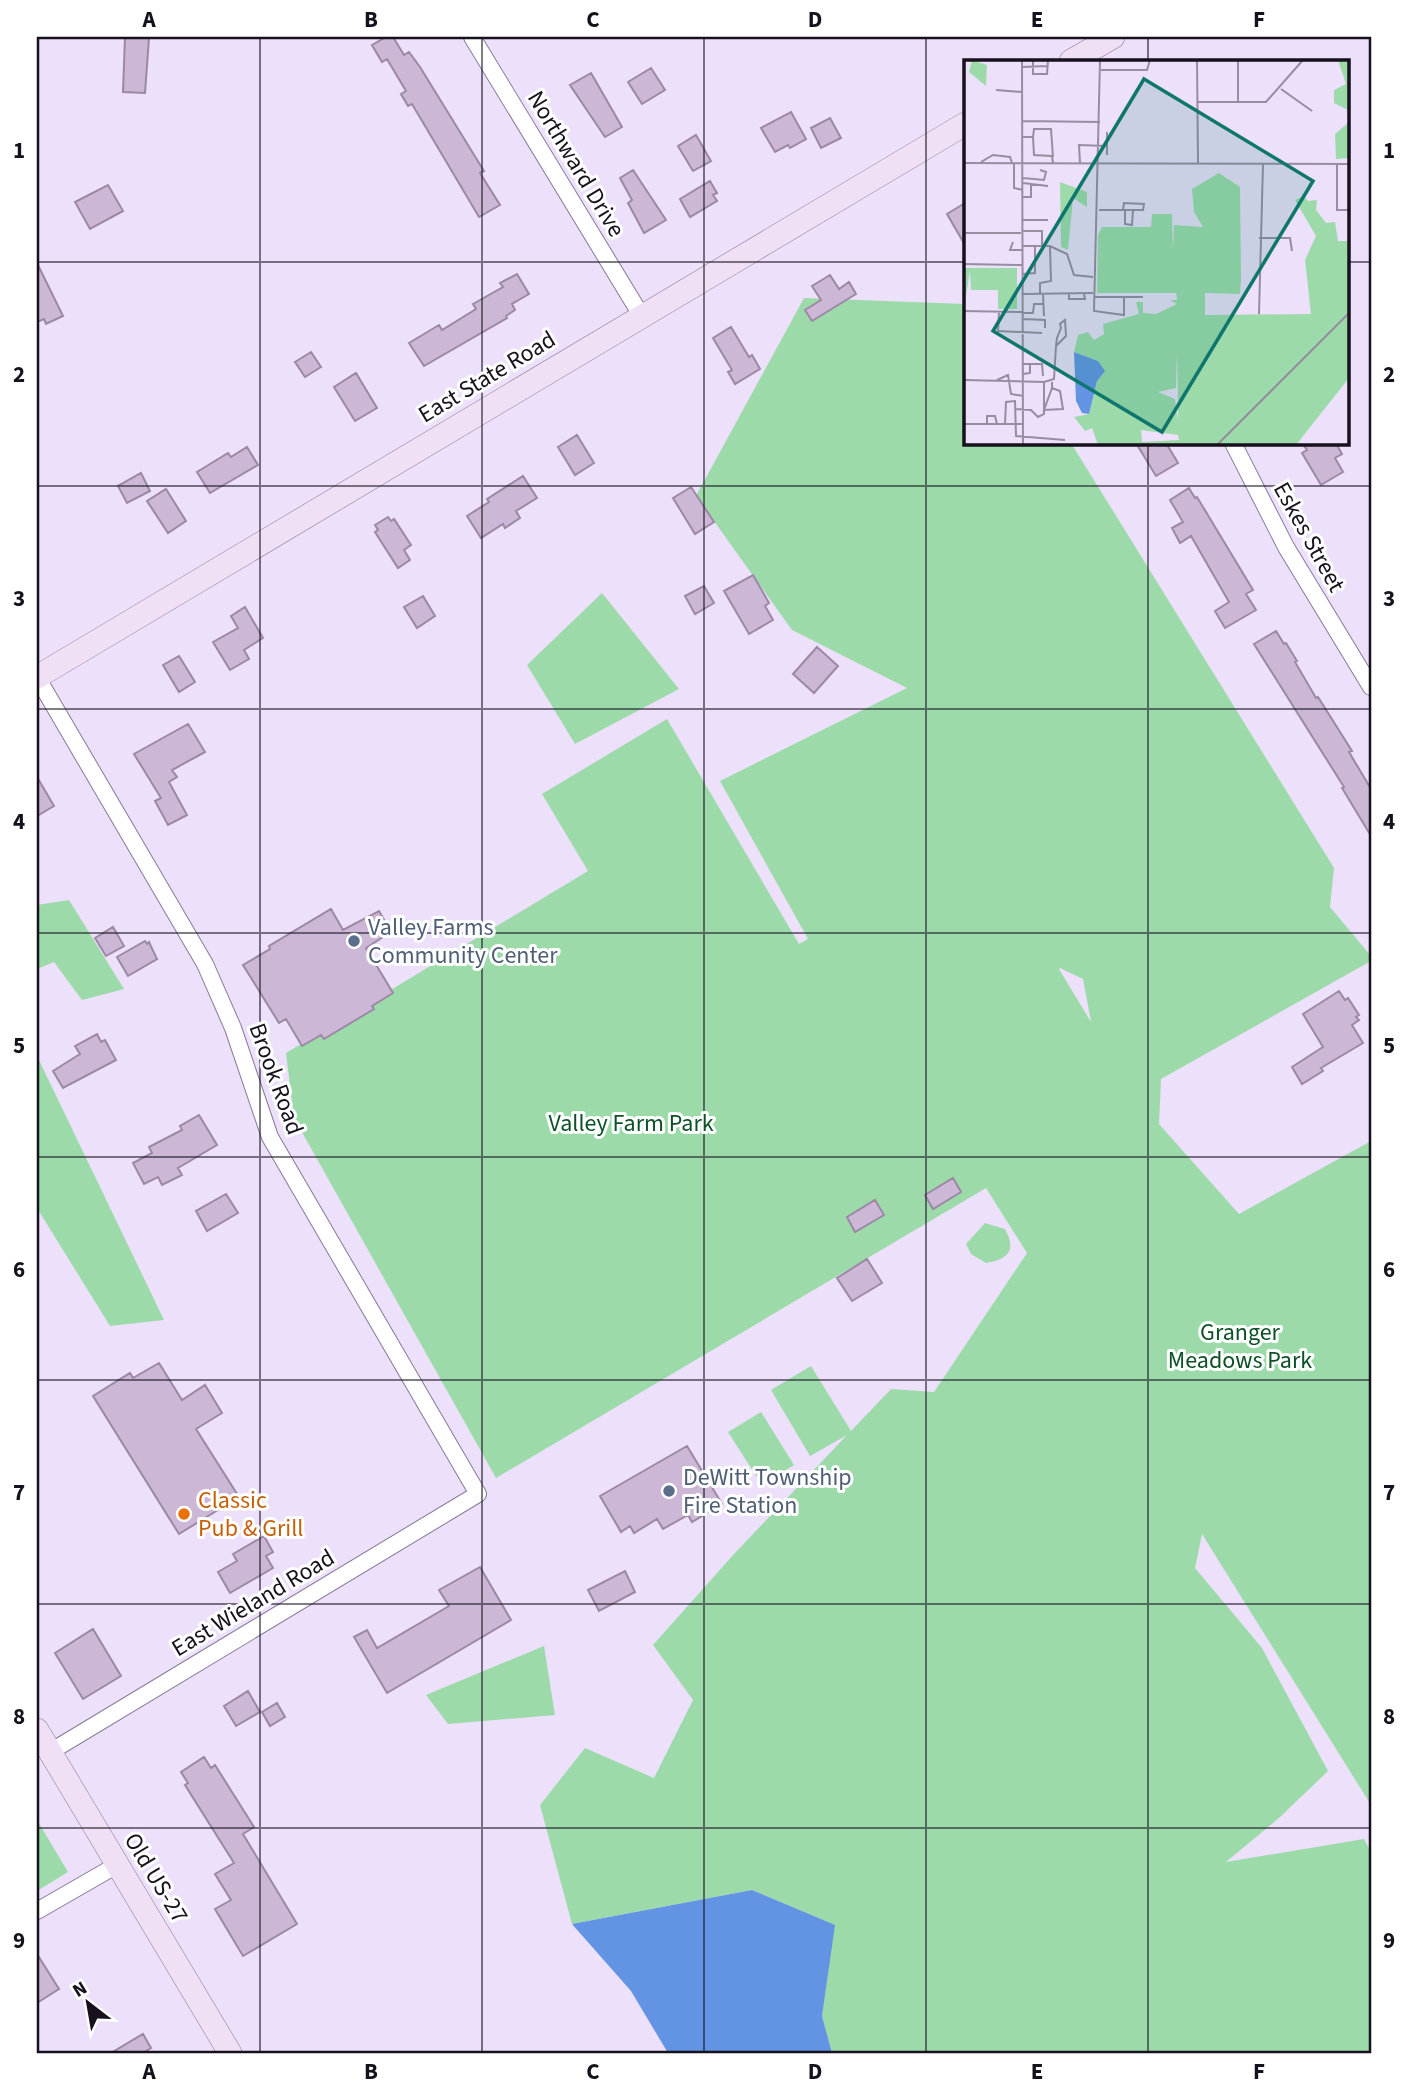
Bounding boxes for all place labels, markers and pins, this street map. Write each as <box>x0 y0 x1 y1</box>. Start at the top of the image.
place label: Valley Farms Community Center <box>368 910 558 973</box>
marker: Valley Farms Community Center <box>346 933 362 949</box>
place label: DeWitt Township Fire Station <box>683 1460 852 1523</box>
place label: Classic Pub & Grill <box>198 1483 303 1546</box>
marker: DeWitt Township Fire Station <box>661 1483 677 1499</box>
marker: Classic Pub & Grill <box>176 1506 192 1522</box>

